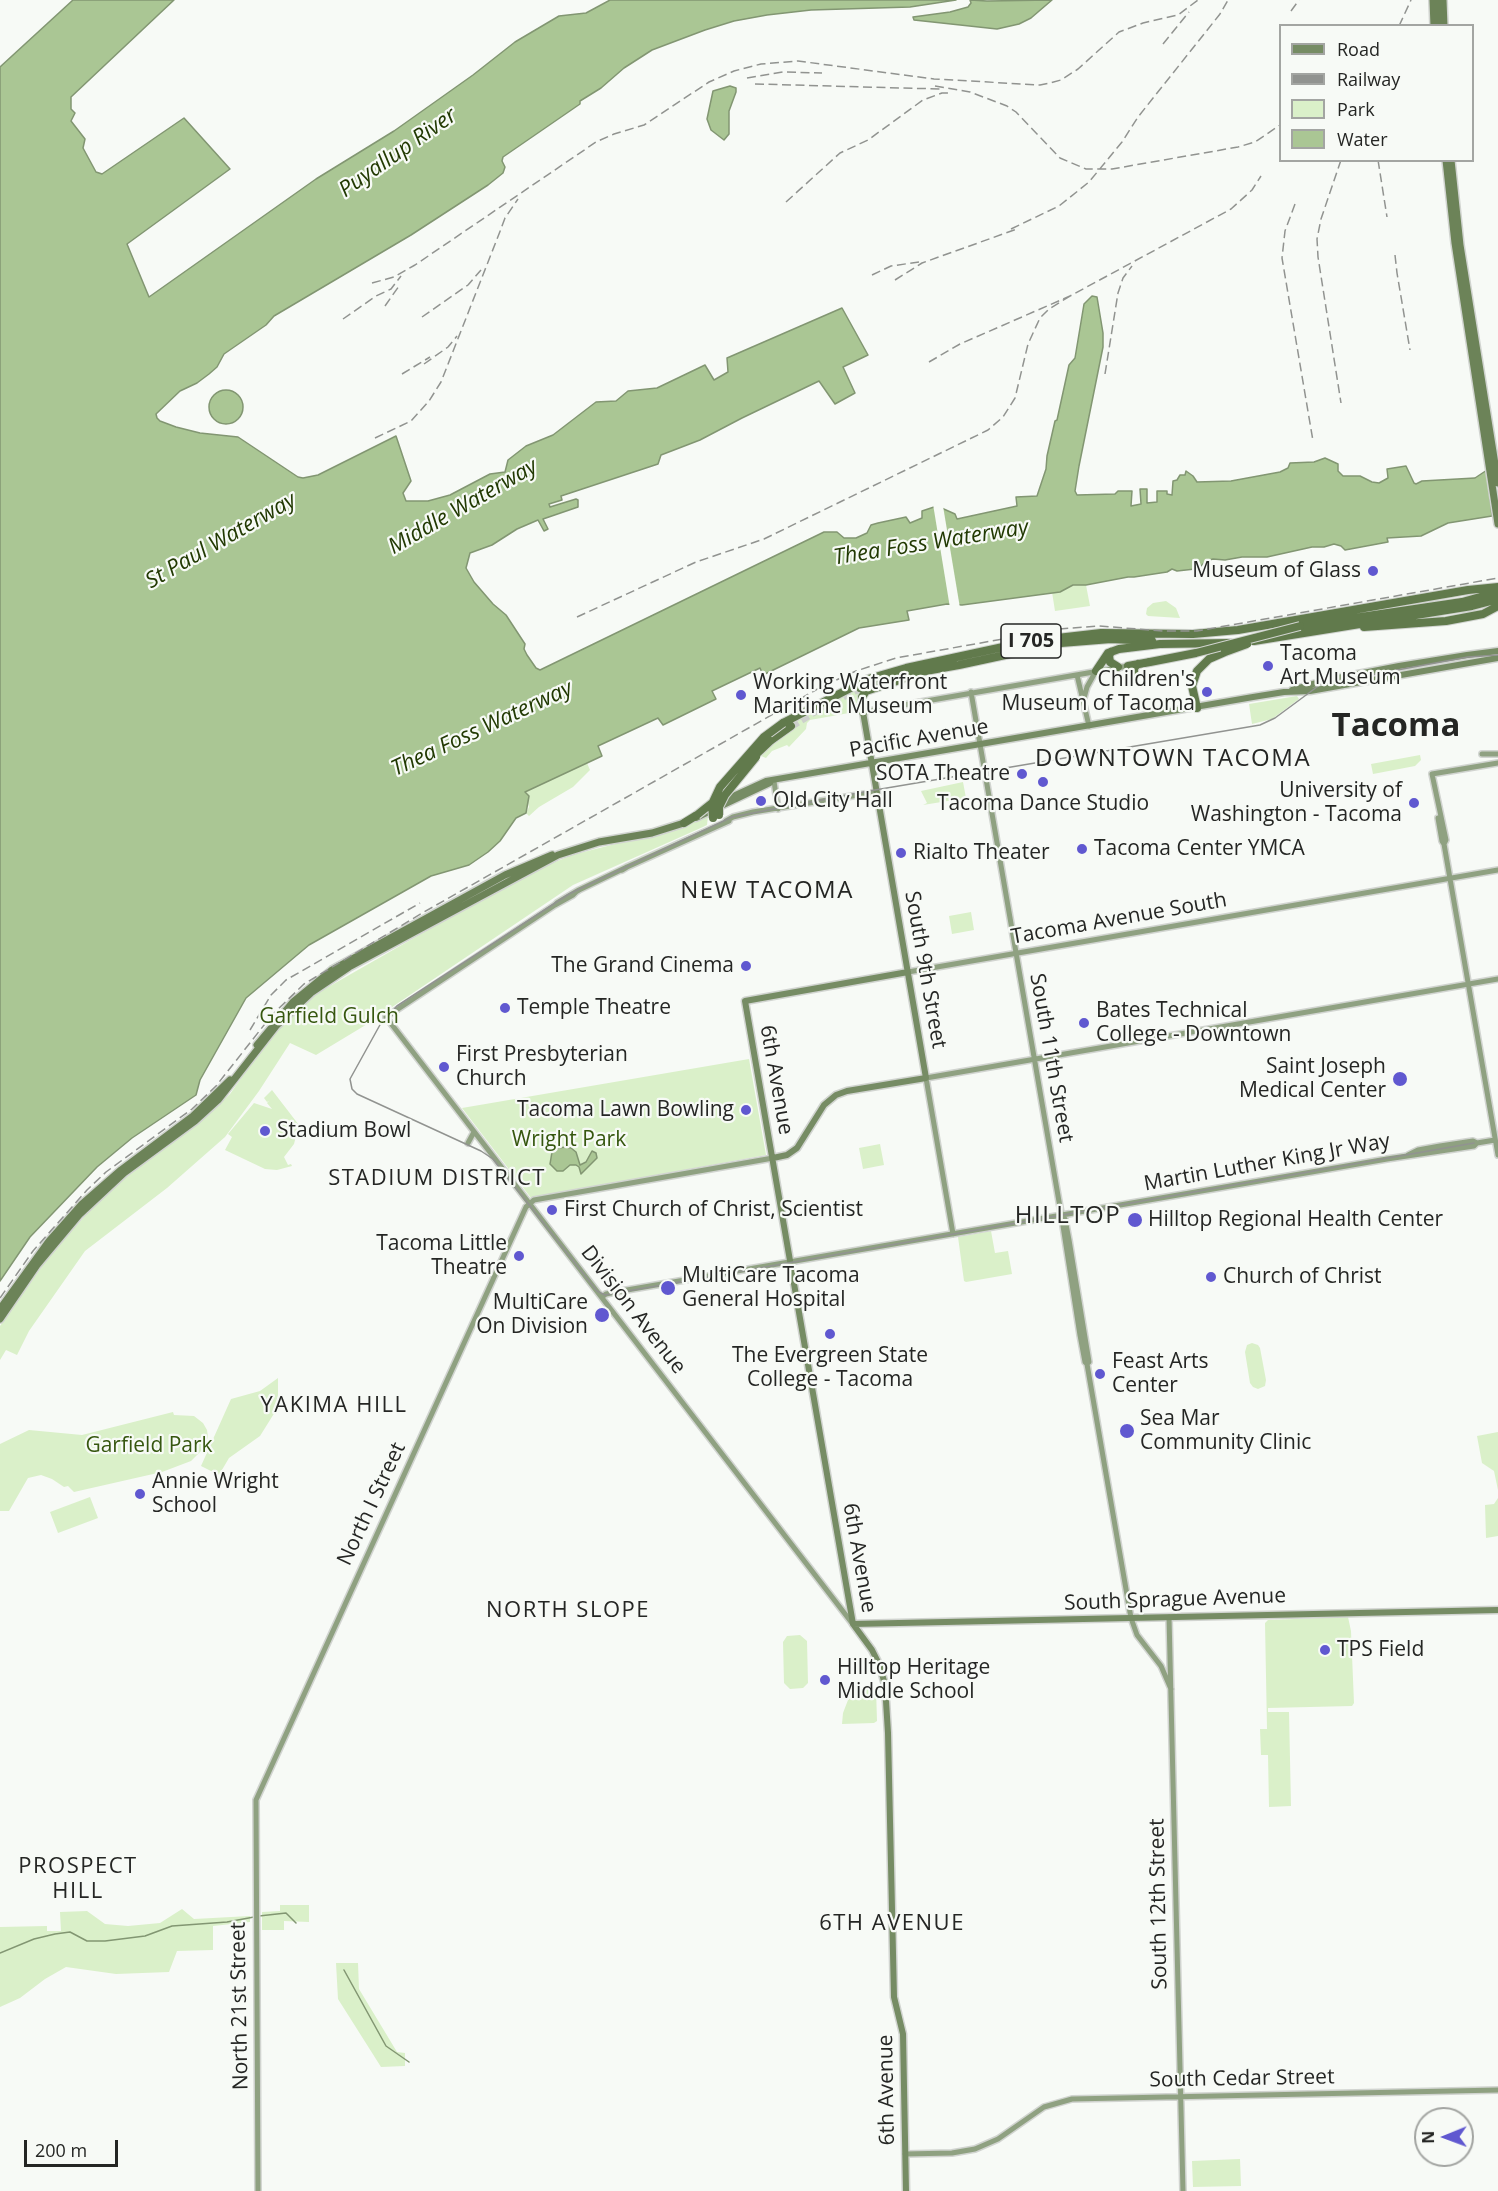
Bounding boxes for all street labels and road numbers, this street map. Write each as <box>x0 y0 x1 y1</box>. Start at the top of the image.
road number: I 705 <box>1001 624 1061 658</box>
street label: Pacific Avenue <box>848 714 990 764</box>
street label: Tacoma Avenue South <box>1009 888 1229 950</box>
street label: South 9th Street <box>899 889 951 1051</box>
street label: South 11th Street <box>1024 971 1078 1145</box>
street label: 6th Avenue <box>754 1023 798 1137</box>
street label: Martin Luther King Jr Way <box>1142 1129 1392 1197</box>
street label: Division Avenue <box>575 1241 691 1379</box>
street label: North I Street <box>333 1438 411 1570</box>
street label: 6th Avenue <box>837 1501 881 1615</box>
street label: South Sprague Avenue <box>1064 1584 1286 1616</box>
street label: South 12th Street <box>1145 1818 1173 1990</box>
street label: North 21st Street <box>226 1922 254 2090</box>
street label: 6th Avenue <box>873 2034 901 2146</box>
street label: South Cedar Street <box>1149 2065 1335 2093</box>

